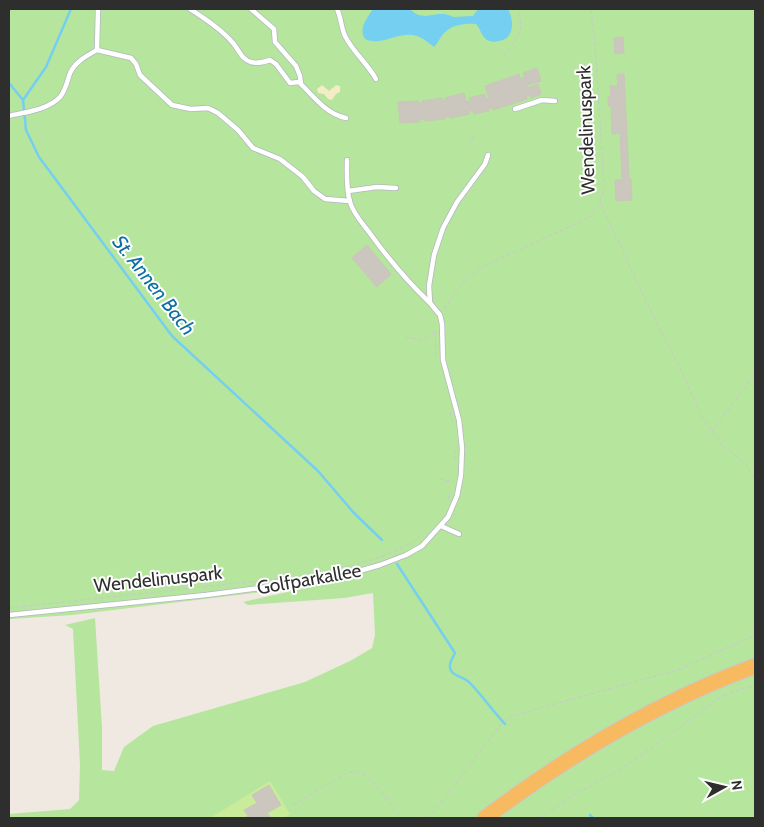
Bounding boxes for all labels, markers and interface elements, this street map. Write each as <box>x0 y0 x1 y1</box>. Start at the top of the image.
street label: Wendelinuspark <box>572 65 600 195</box>
water label: St. Annen Bach <box>107 230 201 340</box>
street label: Golfparkallee <box>255 558 363 599</box>
street label: Wendelinuspark <box>93 561 224 597</box>
north arrow <box>699 762 749 812</box>
text: N <box>727 779 746 791</box>

